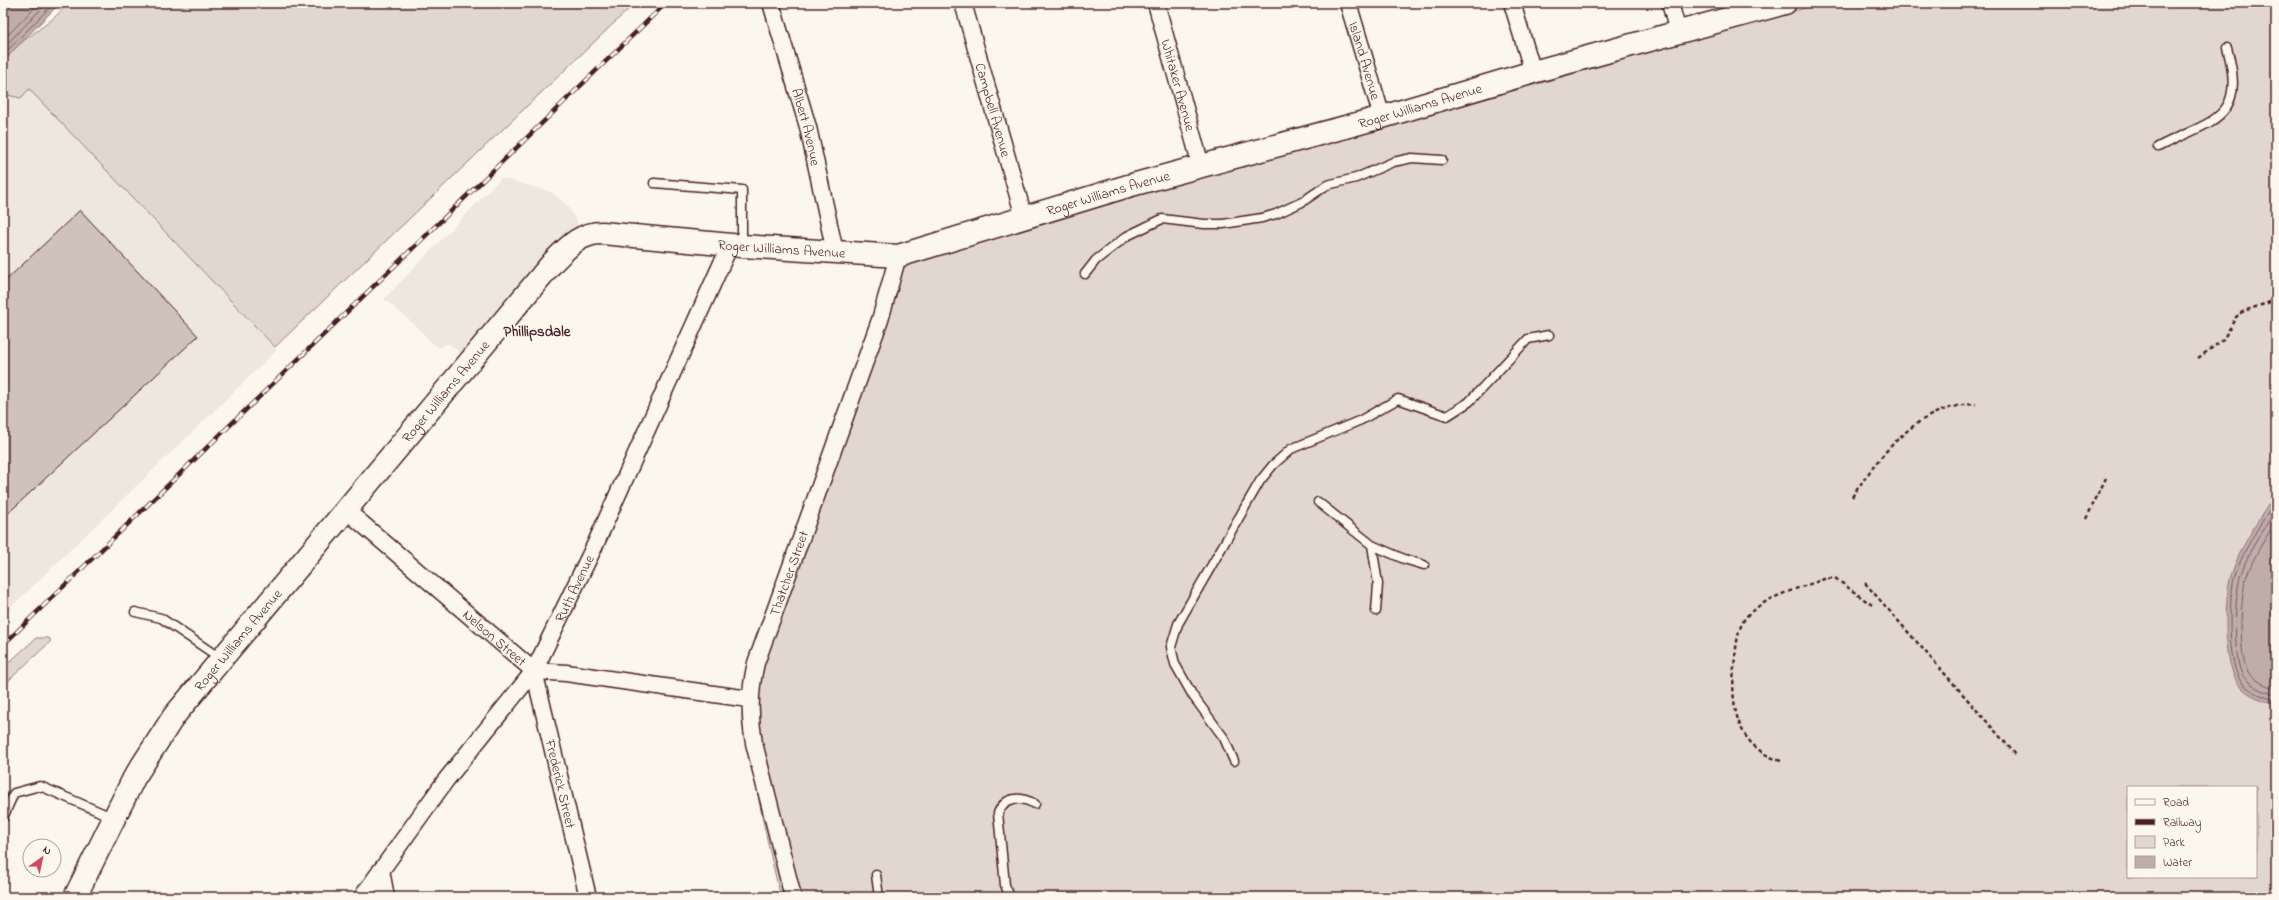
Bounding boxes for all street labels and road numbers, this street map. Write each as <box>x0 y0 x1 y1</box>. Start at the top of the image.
street label: Island Avenue <box>1342 19 1385 103</box>
street label: Whitaker Avenue <box>1154 37 1200 134</box>
street label: Campbell Avenue <box>969 61 1016 160</box>
street label: Roger Williams Avenue <box>1356 79 1485 135</box>
street label: Albert Avenue <box>785 86 825 169</box>
street label: Roger Williams Avenue <box>1044 166 1173 222</box>
street label: Roger Williams Avenue <box>717 235 847 265</box>
street label: Roger Williams Avenue <box>397 336 496 448</box>
street label: Thatcher Street <box>765 528 815 619</box>
street label: Ruth Avenue <box>550 551 601 626</box>
street label: Roger Williams Avenue <box>190 584 288 696</box>
street label: Nelson Street <box>457 605 531 672</box>
street label: Frederick Street <box>539 737 580 831</box>

